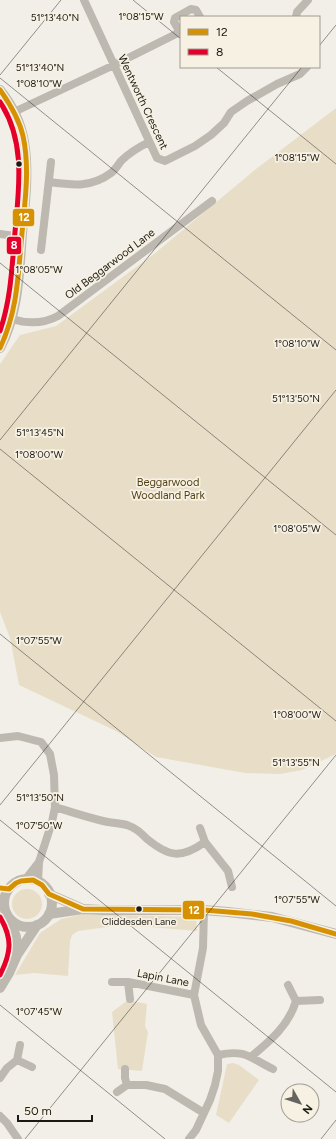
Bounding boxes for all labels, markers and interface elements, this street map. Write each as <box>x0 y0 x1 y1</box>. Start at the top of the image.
text: 1°08'15"W <box>118 10 164 23</box>
text: 51°13'40"N <box>31 11 79 24</box>
legend <box>180 16 320 68</box>
text: 12 <box>216 25 228 39</box>
text: 8 <box>216 45 223 59</box>
street label: Wentworth Crescent <box>115 53 171 151</box>
text: 51°13'40"N <box>16 61 64 74</box>
text: 1°08'10"W <box>16 77 62 90</box>
text: 1°08'15"W <box>274 151 320 164</box>
unlabelled marker <box>14 159 24 169</box>
line badge: 12 <box>12 208 35 227</box>
text: 12 <box>18 211 30 224</box>
street label: Old Beggarwood Lane <box>63 226 157 302</box>
line badge: 8 <box>6 236 22 255</box>
text: 8 <box>11 239 18 252</box>
text: 1°08'05"W <box>15 263 63 276</box>
text: 1°08'10"W <box>274 337 320 350</box>
text: 51°13'50"N <box>272 392 320 405</box>
text: 51°13'45"N <box>16 426 64 439</box>
text: 1°08'00"W <box>15 448 63 461</box>
park label: Beggarwood Woodland Park <box>131 476 205 502</box>
text: 1°08'05"W <box>273 522 321 535</box>
text: 1°07'55"W <box>16 634 62 647</box>
text: 1°08'00"W <box>273 708 321 721</box>
text: 51°13'55"N <box>272 756 320 769</box>
text: 51°13'50"N <box>16 791 64 804</box>
text: 1°07'50"W <box>16 819 63 832</box>
text: 1°07'55"W <box>274 893 320 906</box>
line badge: 12 <box>182 900 205 920</box>
marker: Cliddesden Lane <box>134 904 144 914</box>
text: 12 <box>188 904 200 917</box>
place label: Cliddesden Lane <box>102 915 177 928</box>
street label: Lapin Lane <box>136 967 190 989</box>
text: 1°07'45"W <box>16 1005 63 1018</box>
north arrow <box>280 1083 320 1123</box>
scale bar <box>18 1097 92 1123</box>
text: N <box>300 1102 315 1116</box>
text: 50 m <box>24 1104 52 1118</box>

